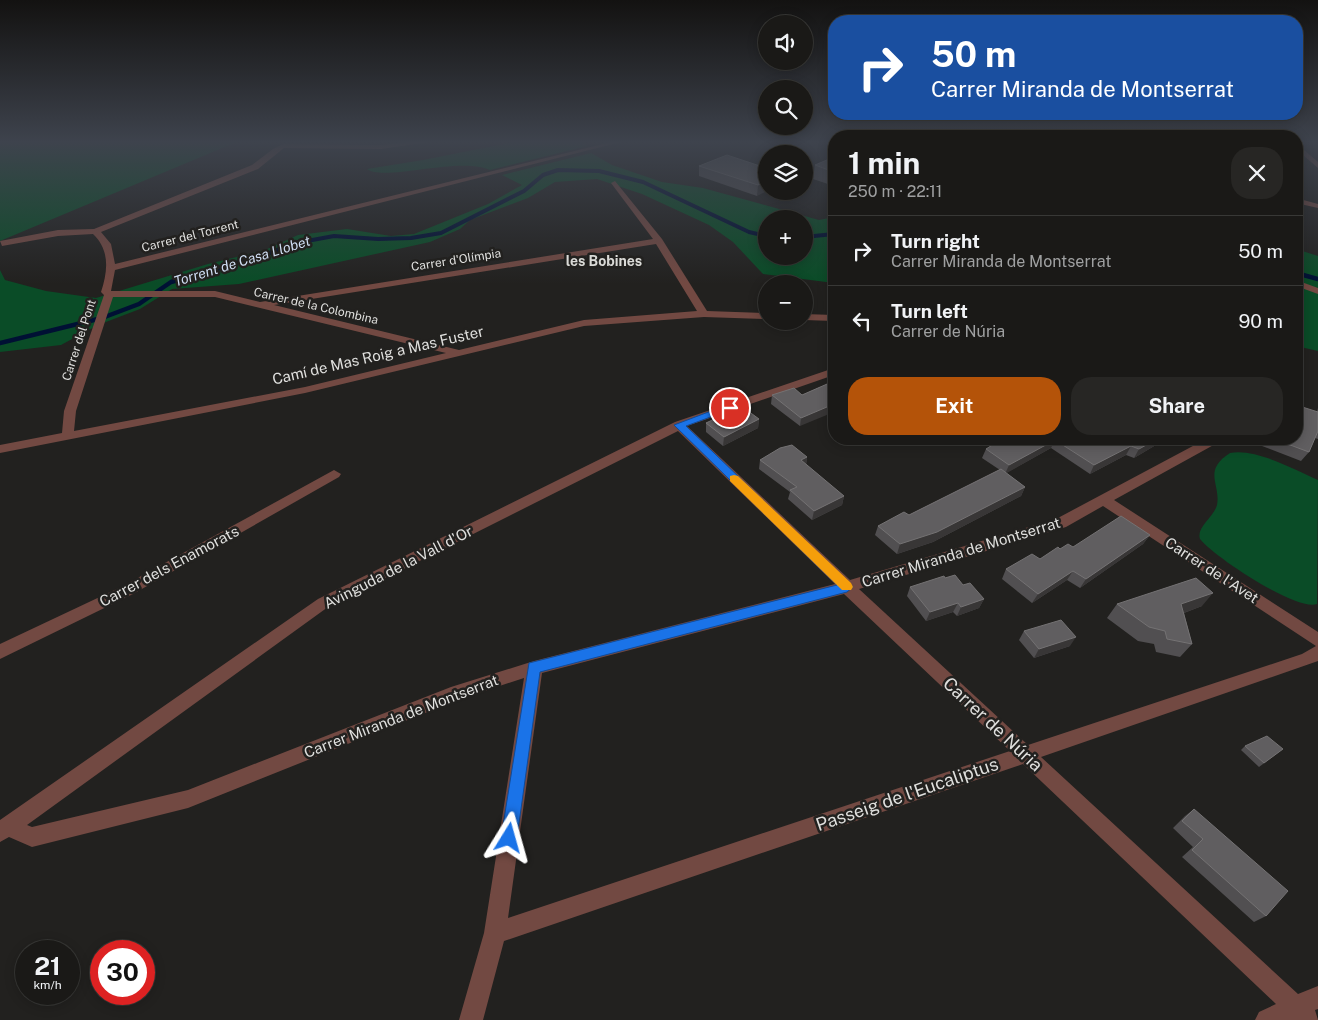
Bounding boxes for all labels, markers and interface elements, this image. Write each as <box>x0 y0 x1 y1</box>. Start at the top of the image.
map controls <box>758 15 813 330</box>
button: sound <box>758 15 813 70</box>
text: 50 m <box>931 34 1016 75</box>
icon: right <box>848 35 913 100</box>
text: Carrer Miranda de Montserrat <box>931 76 1234 102</box>
button: search <box>758 80 813 135</box>
button: layers <box>758 145 813 200</box>
text: 1 min <box>848 145 920 181</box>
button: close <box>1231 147 1283 199</box>
text: 250 m · 22:11 <box>848 182 942 201</box>
button: + <box>758 210 813 265</box>
street label: Carrer del Torrent <box>140 217 240 255</box>
text: Turn right <box>891 230 980 252</box>
water label: Torrent de Casa Llobet <box>172 232 313 289</box>
icon: right <box>848 237 876 265</box>
text: 50 m <box>1238 240 1283 262</box>
street label: Carrer d'Olímpia <box>410 246 502 274</box>
text: Carrer Miranda de Montserrat <box>891 252 1111 271</box>
district label: les Bobines <box>566 253 642 269</box>
button: − <box>758 275 813 330</box>
street label: Carrer de la Colombina <box>252 285 380 327</box>
street label: Carrer del Pont <box>59 297 99 382</box>
text: Turn left <box>891 300 968 322</box>
icon: left <box>848 307 876 335</box>
text: 90 m <box>1239 310 1283 332</box>
street label: Camí de Mas Roig a Mas Fuster <box>271 322 486 388</box>
text: Carrer de Núria <box>891 322 1005 341</box>
button: Exit <box>848 377 1061 435</box>
button: Share <box>1071 377 1283 435</box>
pin <box>709 387 751 429</box>
icon: arrive <box>716 394 744 422</box>
street label: Carrer Miranda de Montserrat <box>860 514 1062 590</box>
street label: Carrer dels Enamorats <box>96 522 242 610</box>
street label: Avinguda de la Vall d'Or <box>321 522 475 612</box>
street label: Carrer de l'Avet <box>1162 534 1262 607</box>
street label: Carrer Miranda de Montserrat <box>302 671 501 761</box>
street label: Carrer de Núria <box>939 673 1047 775</box>
street label: Passeig de l'Eucaliptus <box>813 753 1001 835</box>
position arrow <box>482 811 534 863</box>
speed limit sign: 30 <box>90 940 155 1005</box>
text: 21 <box>34 951 61 981</box>
text: km/h <box>33 978 62 992</box>

